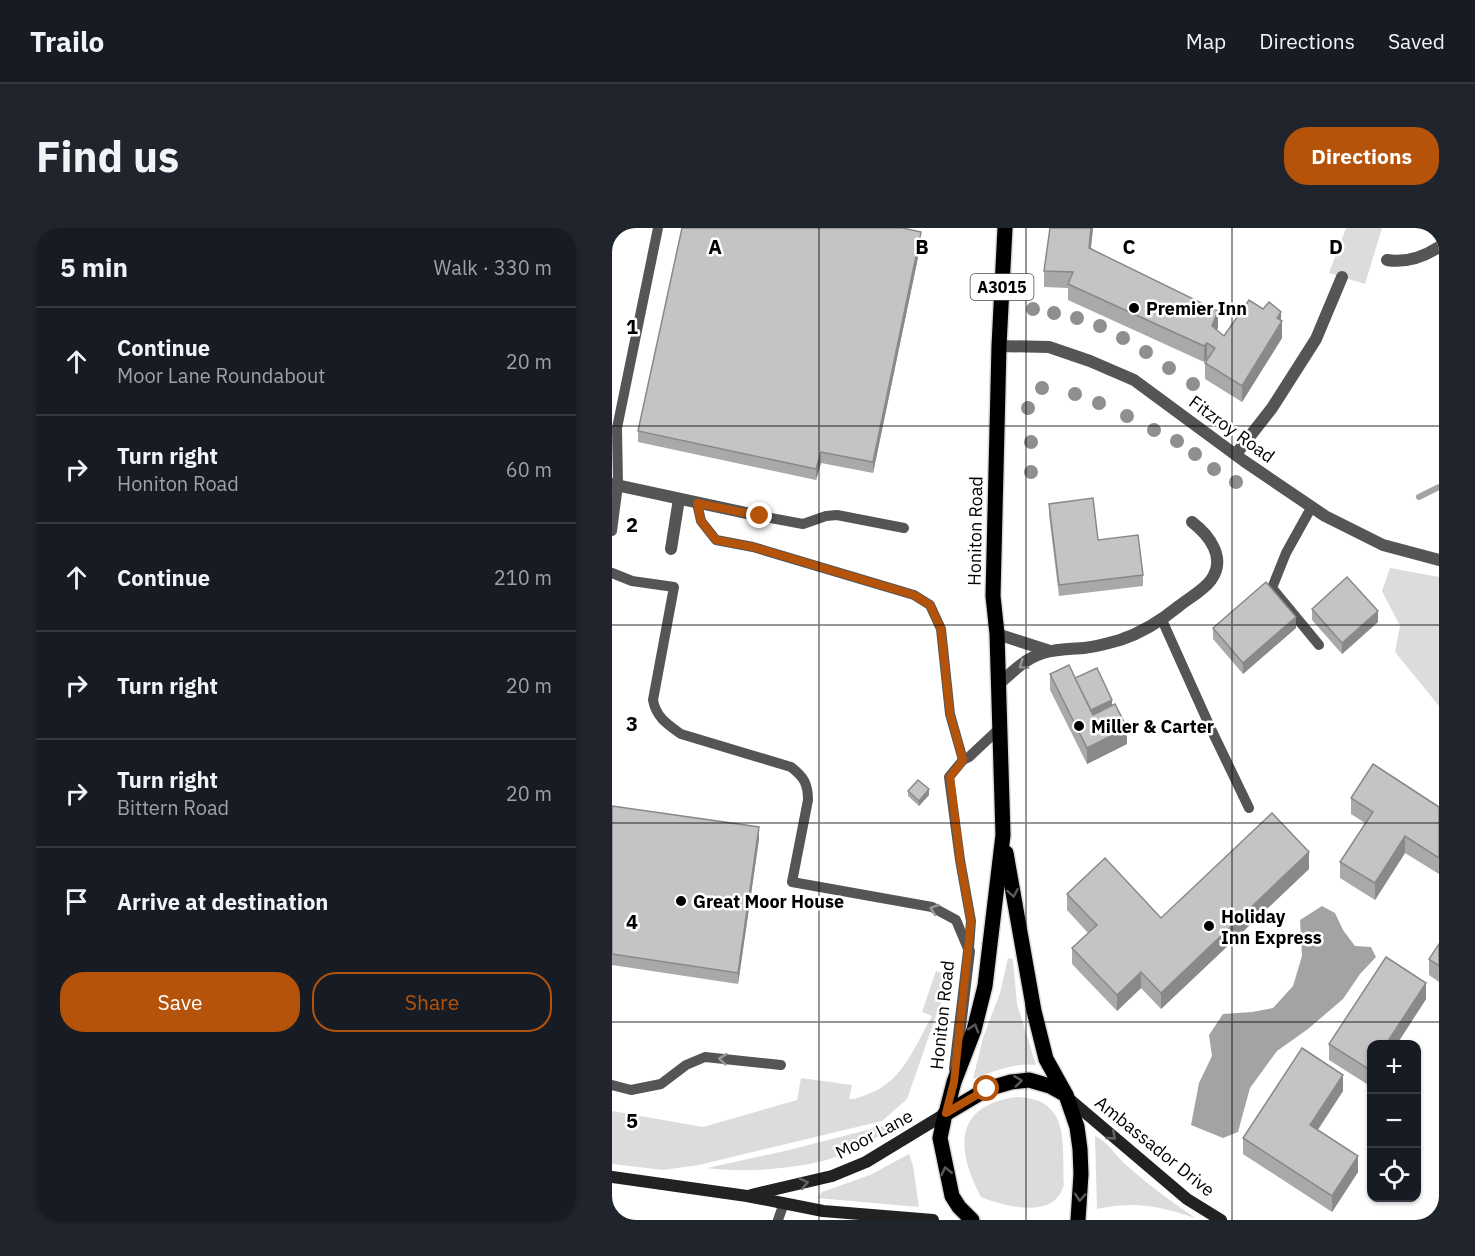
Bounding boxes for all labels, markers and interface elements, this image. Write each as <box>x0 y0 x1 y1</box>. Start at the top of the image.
text: Trailo <box>30 23 104 60</box>
text: Map <box>1186 27 1226 55</box>
text: Directions <box>1259 27 1355 55</box>
text: Saved <box>1388 27 1445 55</box>
button: Directions <box>1284 127 1439 185</box>
text: Find us <box>36 129 179 184</box>
text: A <box>708 233 722 260</box>
text: B <box>915 233 929 260</box>
text: C <box>1122 233 1136 260</box>
text: D <box>1329 233 1343 260</box>
text: 5 min <box>60 250 128 284</box>
text: Walk · 330 m <box>434 254 552 281</box>
road number: A3015 <box>970 274 1034 300</box>
place label: Premier Inn <box>1146 297 1247 320</box>
marker: Premier Inn <box>1127 301 1141 315</box>
text: 1 <box>626 313 638 340</box>
text: Continue <box>117 333 210 362</box>
icon: ahead <box>60 345 93 378</box>
text: 20 m <box>506 348 552 375</box>
text: Moor Lane Roundabout <box>117 362 325 389</box>
street label: Fitzroy Road <box>1185 390 1279 468</box>
text: Turn right <box>117 441 218 470</box>
icon: right <box>60 453 93 486</box>
text: 60 m <box>506 456 552 483</box>
text: Honiton Road <box>117 470 239 497</box>
street label: Honiton Road <box>963 476 987 586</box>
route end <box>746 502 772 528</box>
text: 2 <box>626 511 638 538</box>
icon: ahead <box>60 561 93 594</box>
text: Continue <box>117 563 210 592</box>
text: 210 m <box>494 564 552 591</box>
one-way arrow <box>1018 658 1029 669</box>
icon: right <box>60 669 93 702</box>
text: Turn right <box>117 671 218 700</box>
text: 20 m <box>506 672 552 699</box>
text: 3 <box>626 710 638 737</box>
place label: Miller & Carter <box>1091 715 1214 738</box>
marker: Miller & Carter <box>1072 719 1086 733</box>
text: Turn right <box>117 765 218 794</box>
icon: right <box>60 777 93 810</box>
text: 20 m <box>506 780 552 807</box>
text: Bittern Road <box>117 794 229 821</box>
icon: arrive <box>60 885 93 918</box>
text: Arrive at destination <box>117 887 328 916</box>
one-way arrow <box>1006 888 1019 898</box>
place label: Great Moor House <box>693 890 844 913</box>
marker: Great Moor House <box>674 894 688 908</box>
one-way arrow <box>929 904 940 917</box>
place label: Holiday Inn Express <box>1221 905 1322 949</box>
text: 4 <box>626 908 638 935</box>
marker: Holiday Inn Express <box>1202 919 1216 933</box>
street label: Honiton Road <box>925 959 959 1071</box>
button: Save <box>60 972 300 1032</box>
button: Share <box>312 972 552 1032</box>
one-way arrow <box>967 1023 979 1034</box>
map controls <box>1367 1040 1421 1202</box>
button: + <box>1367 1040 1421 1094</box>
one-way arrow <box>718 1053 727 1066</box>
route start <box>973 1075 999 1101</box>
one-way arrow <box>1014 1076 1023 1088</box>
street label: Ambassador Drive <box>1090 1091 1220 1201</box>
button: − <box>1367 1094 1421 1148</box>
street label: Moor Lane <box>831 1104 917 1164</box>
text: 5 <box>626 1107 638 1134</box>
one-way arrow <box>1105 1129 1116 1140</box>
button: locate <box>1367 1148 1421 1202</box>
one-way arrow <box>940 1166 953 1176</box>
one-way arrow <box>798 1177 808 1190</box>
one-way arrow <box>1074 1192 1087 1201</box>

